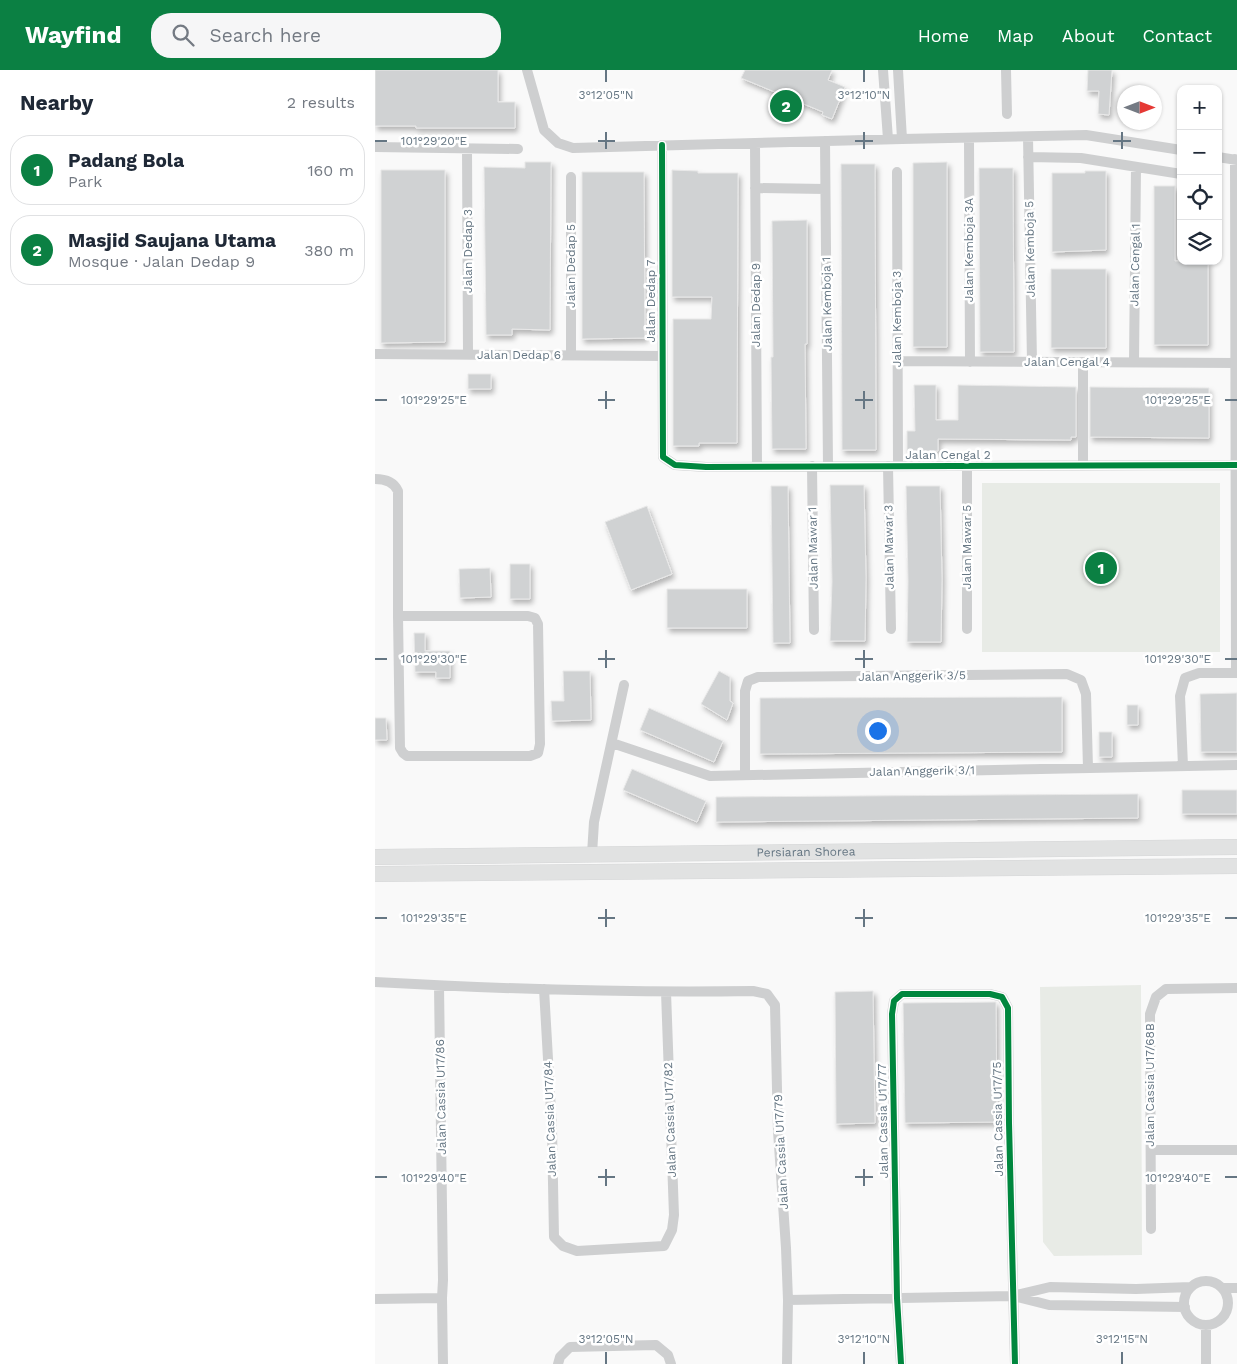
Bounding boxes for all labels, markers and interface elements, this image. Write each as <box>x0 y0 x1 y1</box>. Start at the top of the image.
search box <box>151 13 501 58</box>
text: Wayfind <box>25 21 121 49</box>
icon: search <box>169 21 197 49</box>
text: Search here <box>209 24 321 47</box>
text: Home <box>918 25 969 46</box>
text: Map <box>997 25 1034 46</box>
text: About <box>1062 25 1114 46</box>
text: Contact <box>1142 25 1212 46</box>
north arrow <box>1117 85 1162 130</box>
map controls <box>1177 85 1222 265</box>
button: + <box>1177 85 1222 130</box>
pin: 2 <box>770 87 802 125</box>
text: 3°12'05"N <box>578 88 634 102</box>
text: 3°12'10"N <box>838 88 890 102</box>
text: Nearby <box>20 90 93 115</box>
text: 2 results <box>287 93 355 112</box>
button: − <box>1177 130 1222 175</box>
text: 101°29'20"E <box>401 134 468 148</box>
text: Padang Bola <box>68 149 184 172</box>
text: 1 <box>34 161 40 180</box>
text: 160 m <box>307 161 354 180</box>
text: Park <box>68 172 102 191</box>
button: locate <box>1177 175 1222 220</box>
street label: Jalan Kemboja 3A <box>962 198 976 302</box>
street label: Jalan Kemboja 5 <box>1022 201 1038 297</box>
street label: Jalan Dedap 3 <box>461 209 475 293</box>
button: layers <box>1177 220 1222 265</box>
street label: Jalan Cengal 1 <box>1127 223 1143 307</box>
street label: Jalan Dedap 5 <box>564 224 578 308</box>
text: Masjid Saujana Utama <box>68 229 276 252</box>
text: 2 <box>32 241 42 260</box>
text: 380 m <box>304 241 354 260</box>
text: Mosque · Jalan Dedap 9 <box>68 252 255 271</box>
street label: Jalan Kemboja 1 <box>819 257 835 351</box>
street label: Jalan Dedap 7 <box>644 259 658 343</box>
street label: Jalan Dedap 9 <box>749 263 763 347</box>
street label: Jalan Kemboja 3 <box>890 271 904 367</box>
street label: Jalan Dedap 6 <box>477 348 561 362</box>
street label: Jalan Cengal 4 <box>1024 355 1110 369</box>
text: 101°29'25"E <box>401 393 467 407</box>
text: 101°29'25"E <box>1145 393 1211 407</box>
street label: Jalan Cengal 2 <box>905 448 991 462</box>
street label: Jalan Mawar 3 <box>881 505 897 589</box>
street label: Jalan Mawar 5 <box>960 505 974 589</box>
street label: Jalan Mawar 1 <box>805 507 821 589</box>
pin: 1 <box>1085 549 1117 587</box>
text: 101°29'30"E <box>401 652 468 666</box>
text: 101°29'30"E <box>1145 652 1212 666</box>
street label: Jalan Anggerik 3/5 <box>858 668 966 684</box>
your location <box>865 718 891 744</box>
street label: Jalan Anggerik 3/1 <box>869 763 975 779</box>
street label: Persiaran Shorea <box>756 844 856 860</box>
text: 101°29'35"E <box>401 911 467 925</box>
text: 101°29'35"E <box>1145 911 1211 925</box>
street label: Jalan Cassia U17/68B <box>1143 1023 1157 1147</box>
street label: Jalan Cassia U17/86 <box>433 1039 449 1155</box>
street label: Jalan Cassia U17/84 <box>541 1061 559 1177</box>
street label: Jalan Cassia U17/75 <box>990 1061 1006 1177</box>
street label: Jalan Cassia U17/82 <box>661 1062 679 1178</box>
street label: Jalan Cassia U17/77 <box>875 1063 891 1178</box>
street label: Jalan Cassia U17/79 <box>771 1094 791 1210</box>
text: 101°29'40"E <box>401 1171 467 1185</box>
text: 101°29'40"E <box>1145 1171 1211 1185</box>
text: 3°12'05"N <box>578 1332 634 1346</box>
text: 3°12'10"N <box>838 1332 890 1346</box>
text: 3°12'15"N <box>1096 1332 1148 1346</box>

